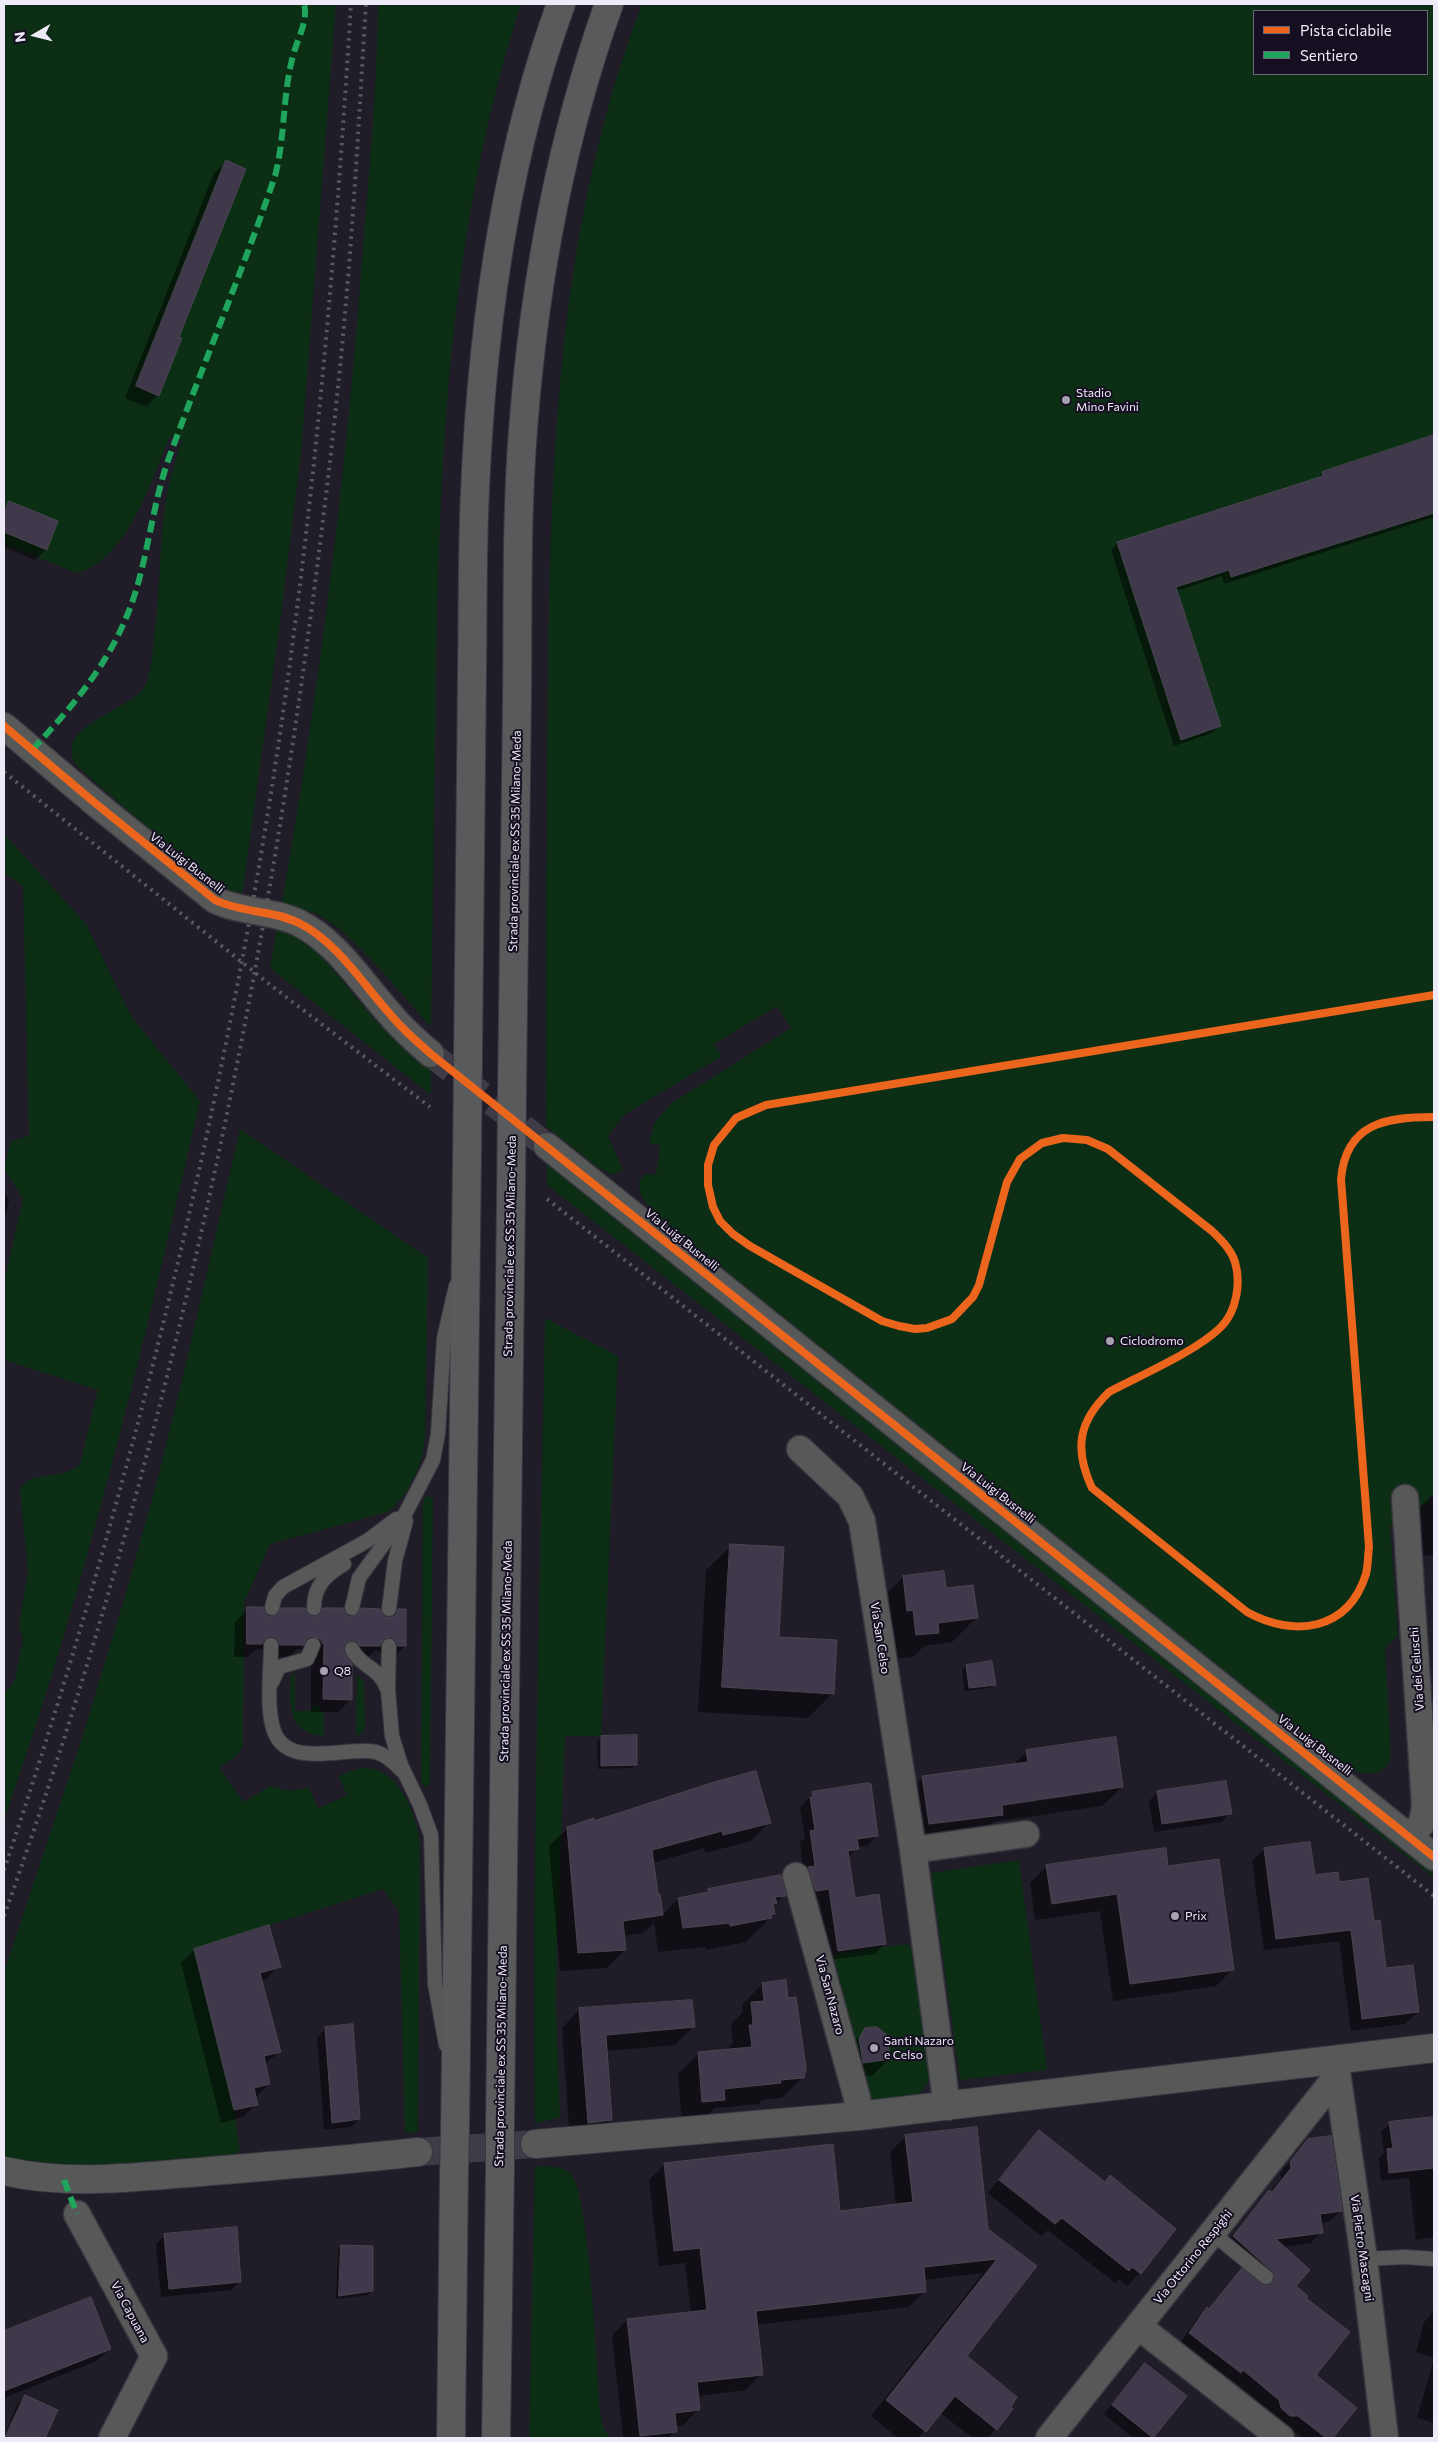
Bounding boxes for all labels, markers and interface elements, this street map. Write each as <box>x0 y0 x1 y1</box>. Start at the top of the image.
north arrow <box>10 10 60 60</box>
legend <box>1253 10 1428 75</box>
text: Pista ciclabile <box>1300 21 1392 39</box>
text: N <box>11 31 29 44</box>
text: Sentiero <box>1300 46 1358 64</box>
place label: Stadio Mino Favini <box>1076 386 1139 414</box>
marker: Stadio Mino Favini <box>1060 394 1072 406</box>
street label: Strada provinciale ex SS 35 Milano-Meda <box>506 730 524 952</box>
street label: Via Luigi Busnelli <box>147 829 227 897</box>
street label: Strada provinciale ex SS 35 Milano-Meda <box>501 1135 519 1357</box>
street label: Via Luigi Busnelli <box>642 1206 722 1274</box>
place label: Ciclodromo <box>1120 1334 1184 1348</box>
marker: Ciclodromo <box>1104 1335 1116 1347</box>
street label: Via Luigi Busnelli <box>958 1459 1038 1527</box>
street label: Strada provinciale ex SS 35 Milano-Meda <box>497 1540 515 1762</box>
street label: Via San Celso <box>867 1601 893 1675</box>
street label: Via dei Celuschi <box>1407 1627 1427 1711</box>
place label: Q8 <box>334 1664 351 1678</box>
marker: Q8 <box>318 1665 330 1677</box>
street label: Via Luigi Busnelli <box>1275 1711 1355 1779</box>
place label: Prix <box>1185 1909 1207 1923</box>
marker: Prix <box>1169 1910 1181 1922</box>
street label: Strada provinciale ex SS 35 Milano-Meda <box>492 1945 510 2167</box>
street label: Via San Nazaro <box>812 1954 848 2036</box>
place label: Santi Nazaro e Celso <box>884 2034 954 2062</box>
marker: Santi Nazaro e Celso <box>868 2042 880 2054</box>
street label: Via Pietro Mascagni <box>1347 2194 1377 2302</box>
street label: Via Ottorino Respighi <box>1151 2207 1235 2307</box>
street label: Via Capuana <box>108 2279 152 2345</box>

